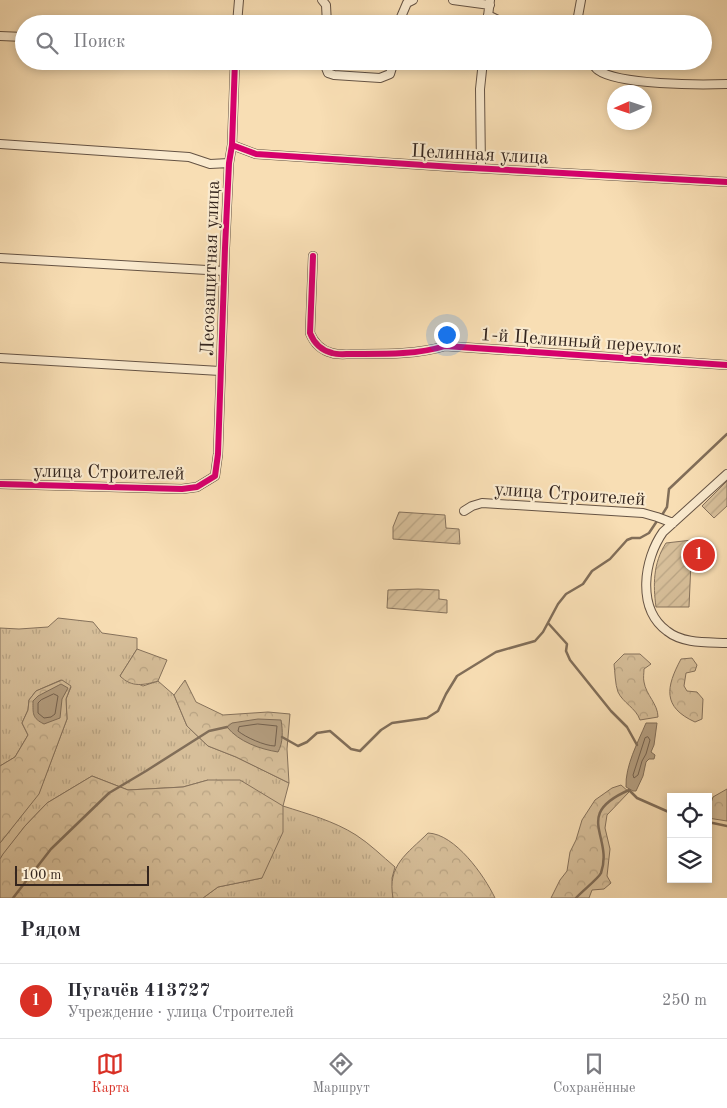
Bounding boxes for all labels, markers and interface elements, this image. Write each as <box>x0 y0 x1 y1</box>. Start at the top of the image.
search box <box>15 15 712 70</box>
icon: search <box>33 29 61 57</box>
text: Поиск <box>73 33 125 52</box>
north arrow <box>607 85 652 130</box>
street label: Целинная улица <box>411 142 550 169</box>
street label: Лесозащитная улица <box>199 179 224 356</box>
your location <box>434 322 460 348</box>
street label: 1-й Целинный переулок <box>480 326 682 359</box>
street label: улица Строителей <box>33 463 185 484</box>
street label: улица Строителей <box>494 481 646 510</box>
pin: 1 <box>683 536 715 574</box>
map controls <box>667 793 712 883</box>
button: locate <box>667 793 712 838</box>
button: layers <box>667 838 712 883</box>
scale bar <box>15 863 149 886</box>
text: 100 m <box>22 868 61 882</box>
text: Рядом <box>20 920 81 941</box>
text: Пугачёв 413727 <box>67 982 210 1001</box>
text: 1 <box>31 993 41 1009</box>
text: 250 m <box>662 993 707 1009</box>
text: Учреждение · улица Строителей <box>67 1005 294 1021</box>
tab: Карта <box>92 1050 129 1097</box>
tab: Маршрут <box>312 1050 370 1097</box>
tab: Сохранённые <box>553 1050 635 1097</box>

